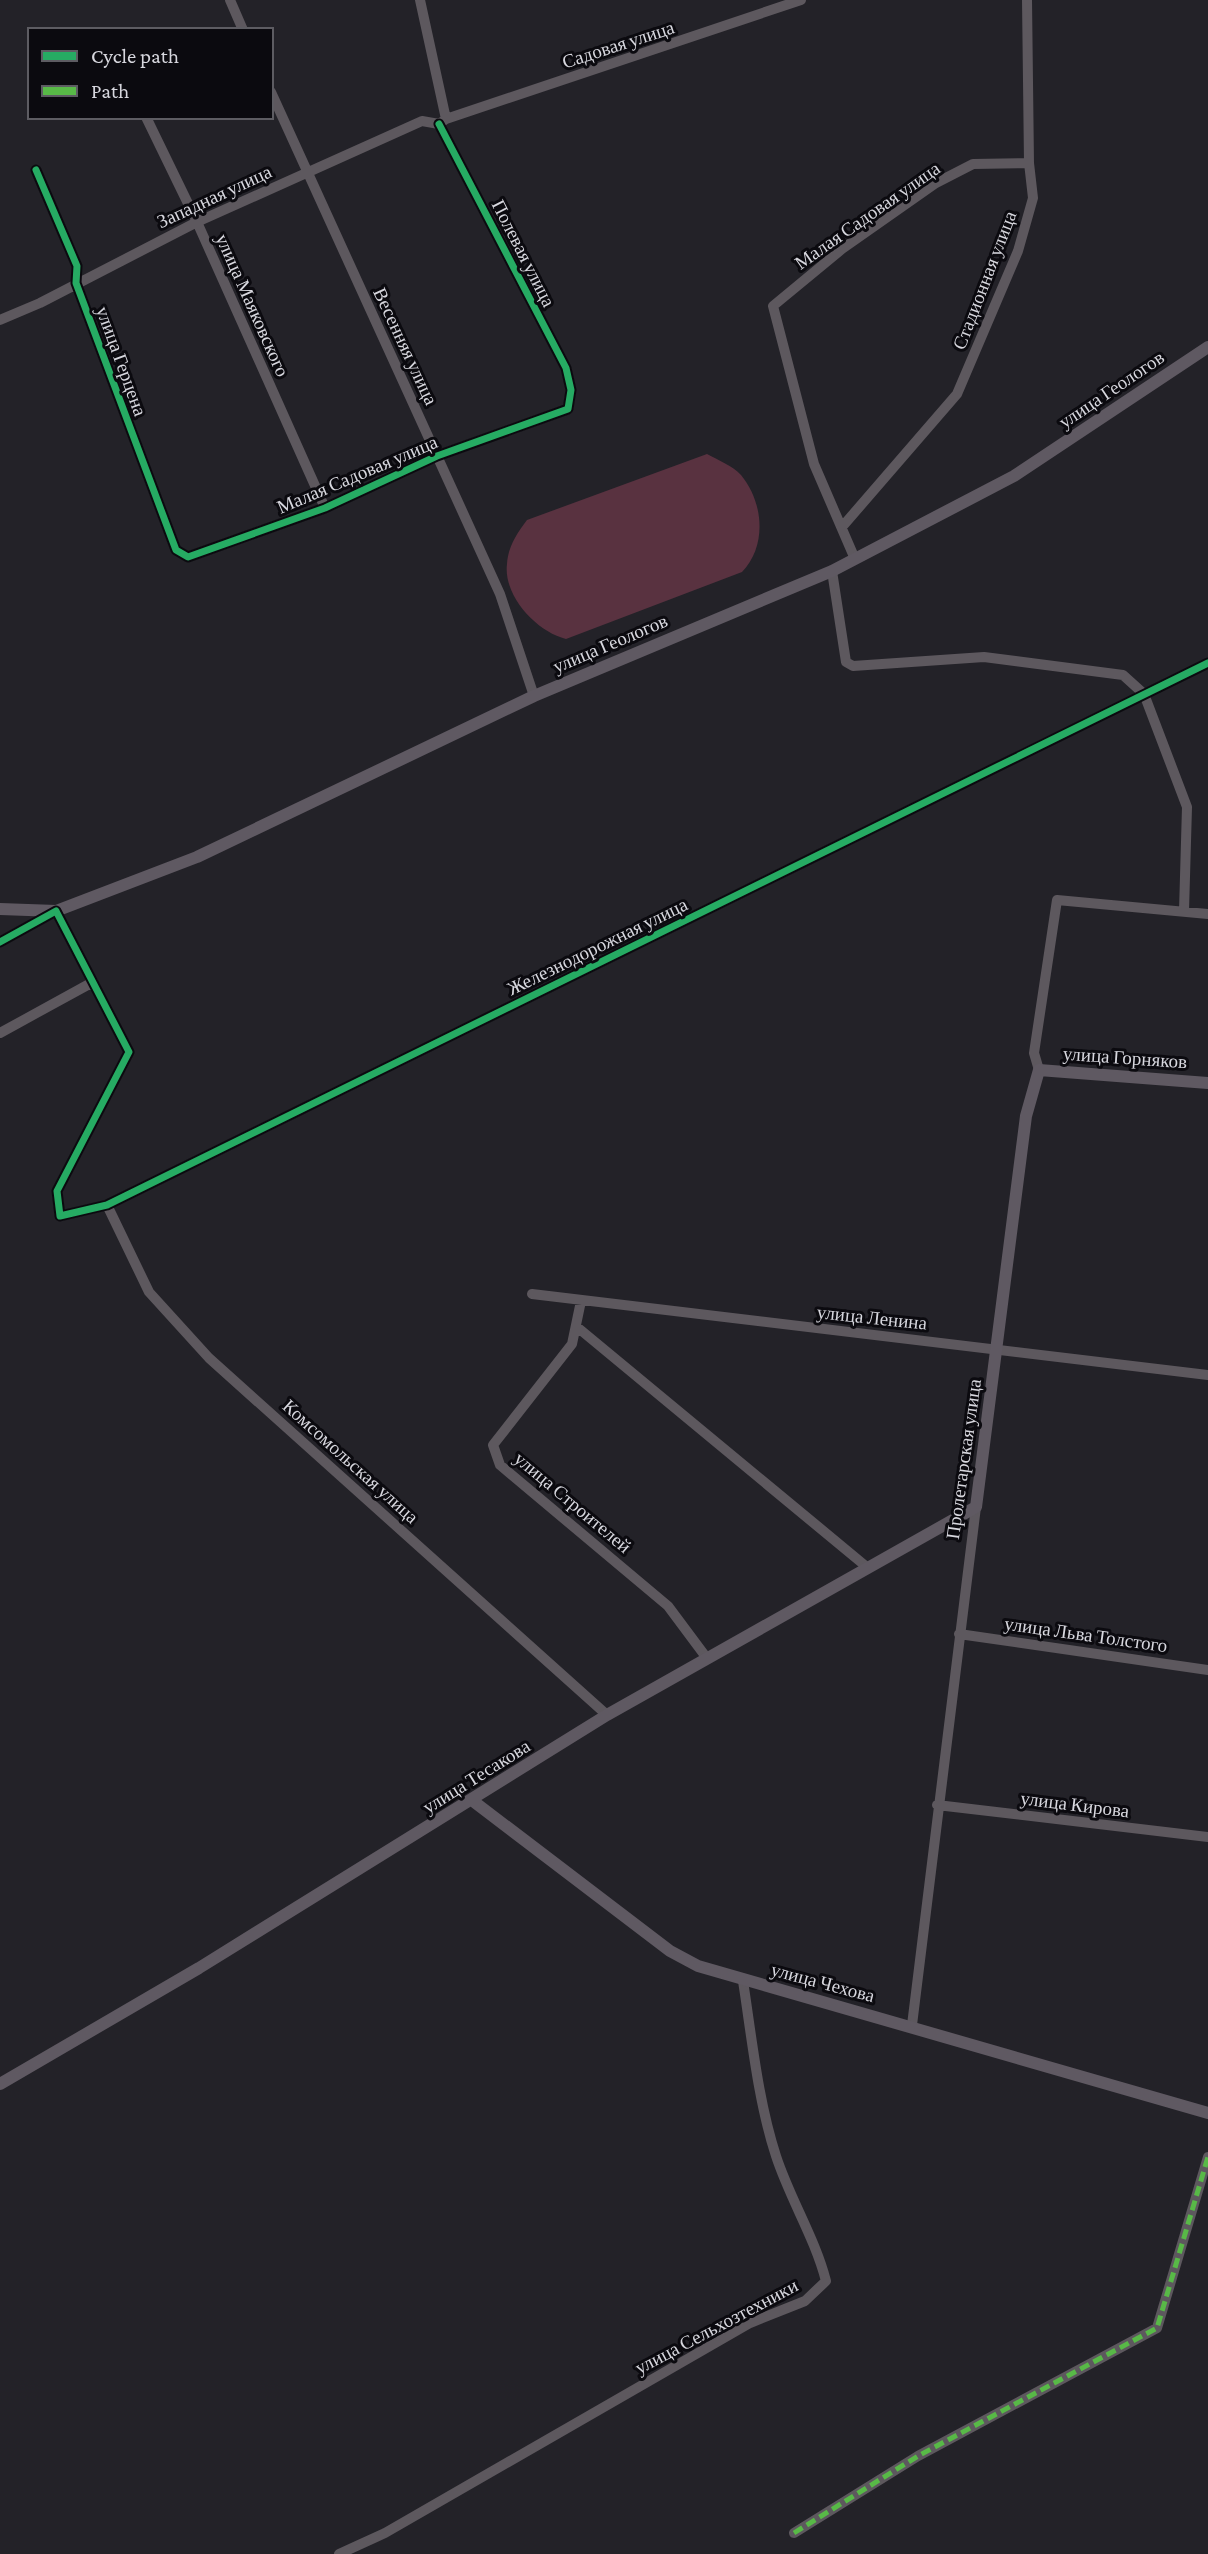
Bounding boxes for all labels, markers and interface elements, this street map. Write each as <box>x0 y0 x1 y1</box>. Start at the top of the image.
street label: Садовая улица <box>559 16 677 72</box>
legend <box>28 28 273 119</box>
text: Cycle path <box>91 44 179 68</box>
text: Path <box>91 79 129 103</box>
street label: Малая Садовая улица <box>791 157 944 273</box>
street label: Западная улица <box>154 161 275 232</box>
street label: Полевая улица <box>488 196 560 311</box>
street label: Стадионная улица <box>948 207 1021 352</box>
street label: улица Маяковского <box>212 230 293 380</box>
street label: Весенняя улица <box>369 284 442 409</box>
street label: улица Герцена <box>92 303 151 419</box>
street label: улица Геологов <box>1055 346 1168 432</box>
street label: Малая Садовая улица <box>274 431 441 518</box>
street label: улица Геологов <box>550 610 671 677</box>
street label: Железнодорожная улица <box>504 893 691 999</box>
street label: улица Горняков <box>1062 1043 1188 1072</box>
street label: улица Ленина <box>816 1301 929 1334</box>
street label: Пролетарская улица <box>942 1377 985 1541</box>
street label: Комсомольская улица <box>279 1395 423 1528</box>
street label: улица Строителей <box>510 1448 635 1557</box>
street label: улица Льва Толстого <box>1003 1613 1169 1656</box>
street label: улица Тесакова <box>419 1735 534 1818</box>
street label: улица Кирова <box>1019 1787 1131 1822</box>
street label: улица Чехова <box>769 1959 878 2007</box>
street label: улица Сельхозтехники <box>631 2275 801 2378</box>

